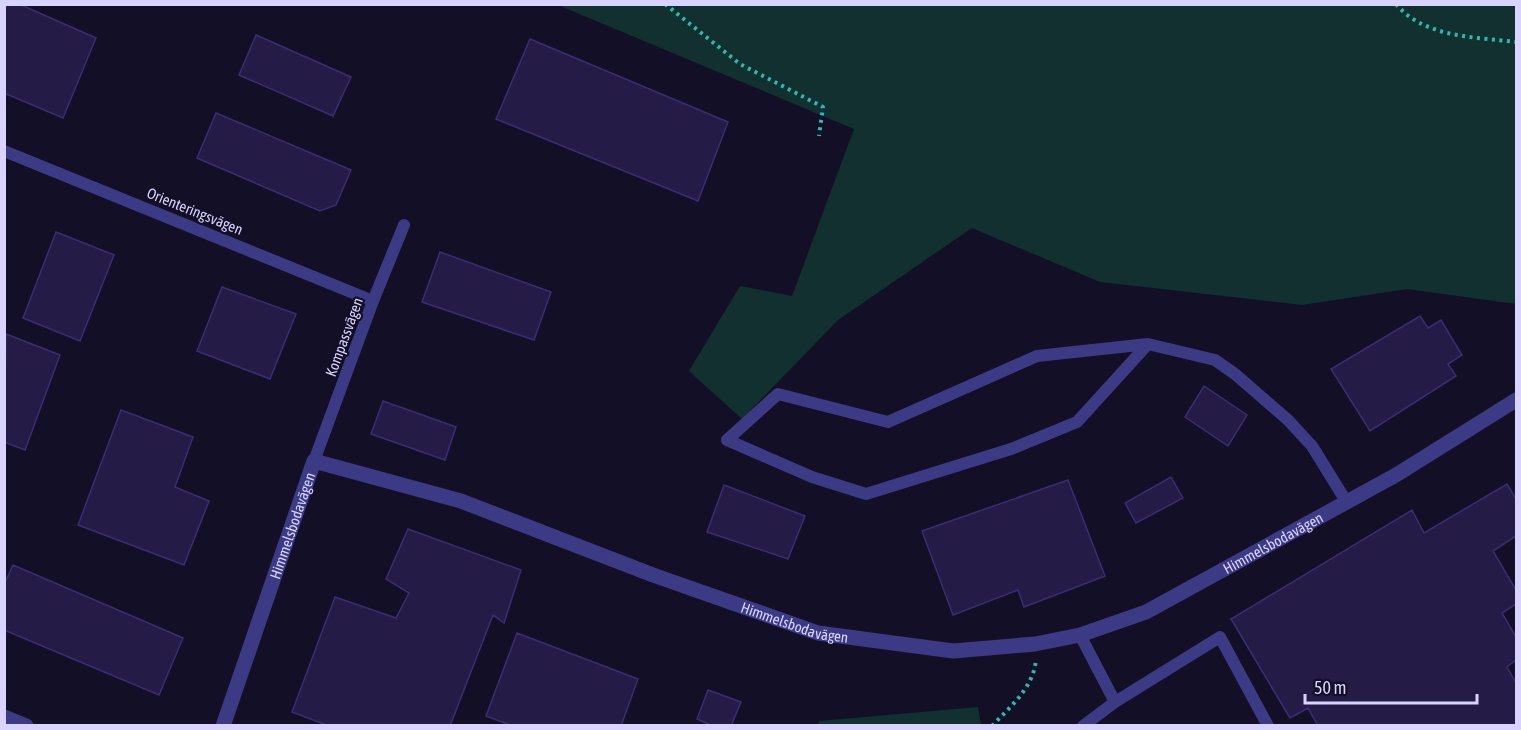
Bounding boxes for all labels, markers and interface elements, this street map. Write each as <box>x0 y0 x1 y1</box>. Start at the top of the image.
street label: Orienteringsvägen <box>145 184 245 238</box>
street label: Kompassvägen <box>322 295 366 379</box>
street label: Himmelsbodavägen <box>266 470 318 581</box>
street label: Himmelsbodavägen <box>1220 508 1326 577</box>
street label: Himmelsbodavägen <box>739 598 849 645</box>
scale bar <box>1305 667 1478 705</box>
text: 50 m <box>1314 677 1346 698</box>

